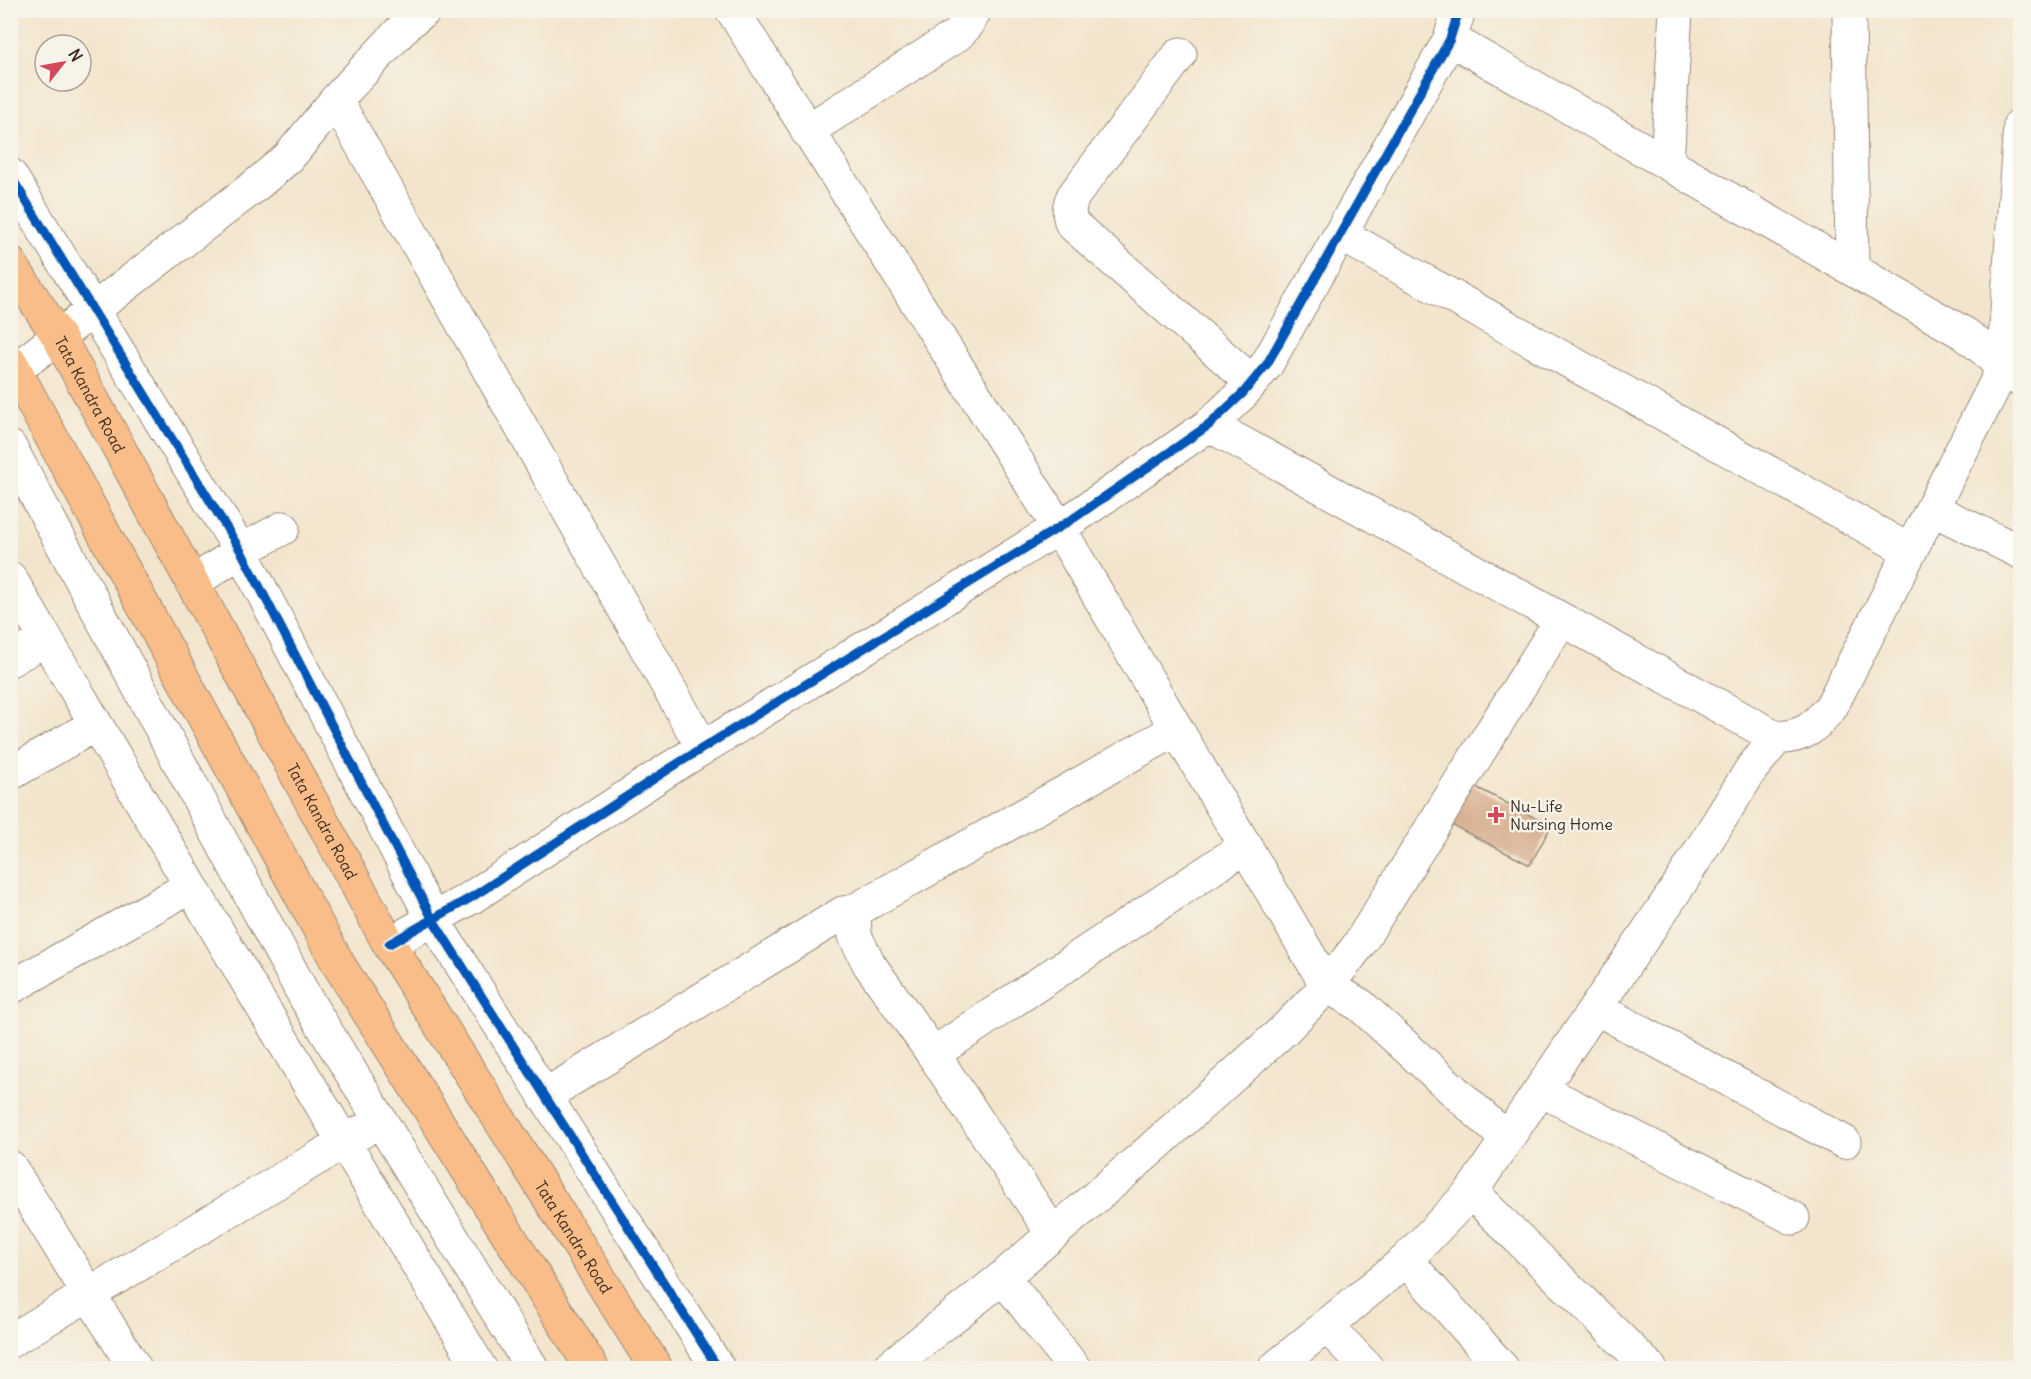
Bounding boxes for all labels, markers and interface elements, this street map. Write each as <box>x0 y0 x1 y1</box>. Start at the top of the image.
north arrow <box>33 33 93 93</box>
text: N <box>64 45 87 65</box>
street label: Tata Kandra Road <box>50 333 130 456</box>
street label: Tata Kandra Road <box>283 760 362 883</box>
place label: Nu-Life Nursing Home <box>1510 796 1613 834</box>
marker: Nu-Life Nursing Home <box>1487 806 1505 824</box>
street label: Tata Kandra Road <box>531 1177 616 1297</box>

